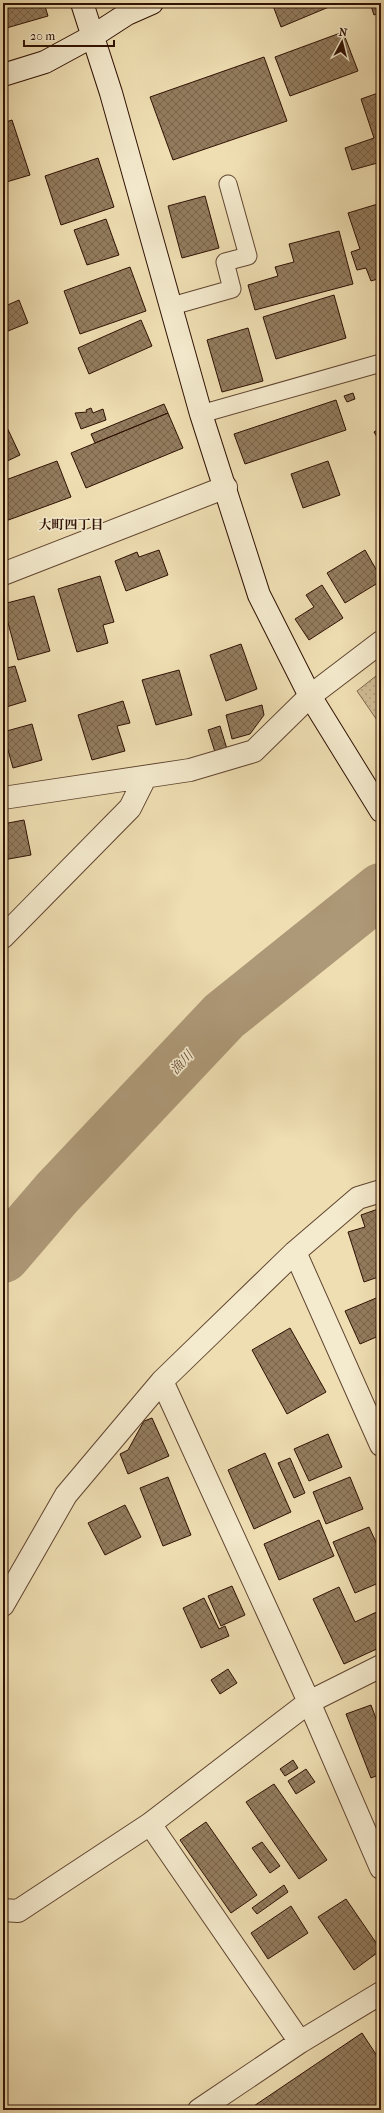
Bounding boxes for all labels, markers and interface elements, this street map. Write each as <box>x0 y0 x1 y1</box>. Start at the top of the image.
scale bar <box>24 22 114 48</box>
north arrow <box>322 22 362 62</box>
text: N <box>338 26 349 40</box>
text: 20 m <box>30 29 55 43</box>
district label: 大町四丁目 <box>38 517 104 532</box>
water label: 漁川 <box>167 1046 197 1077</box>

